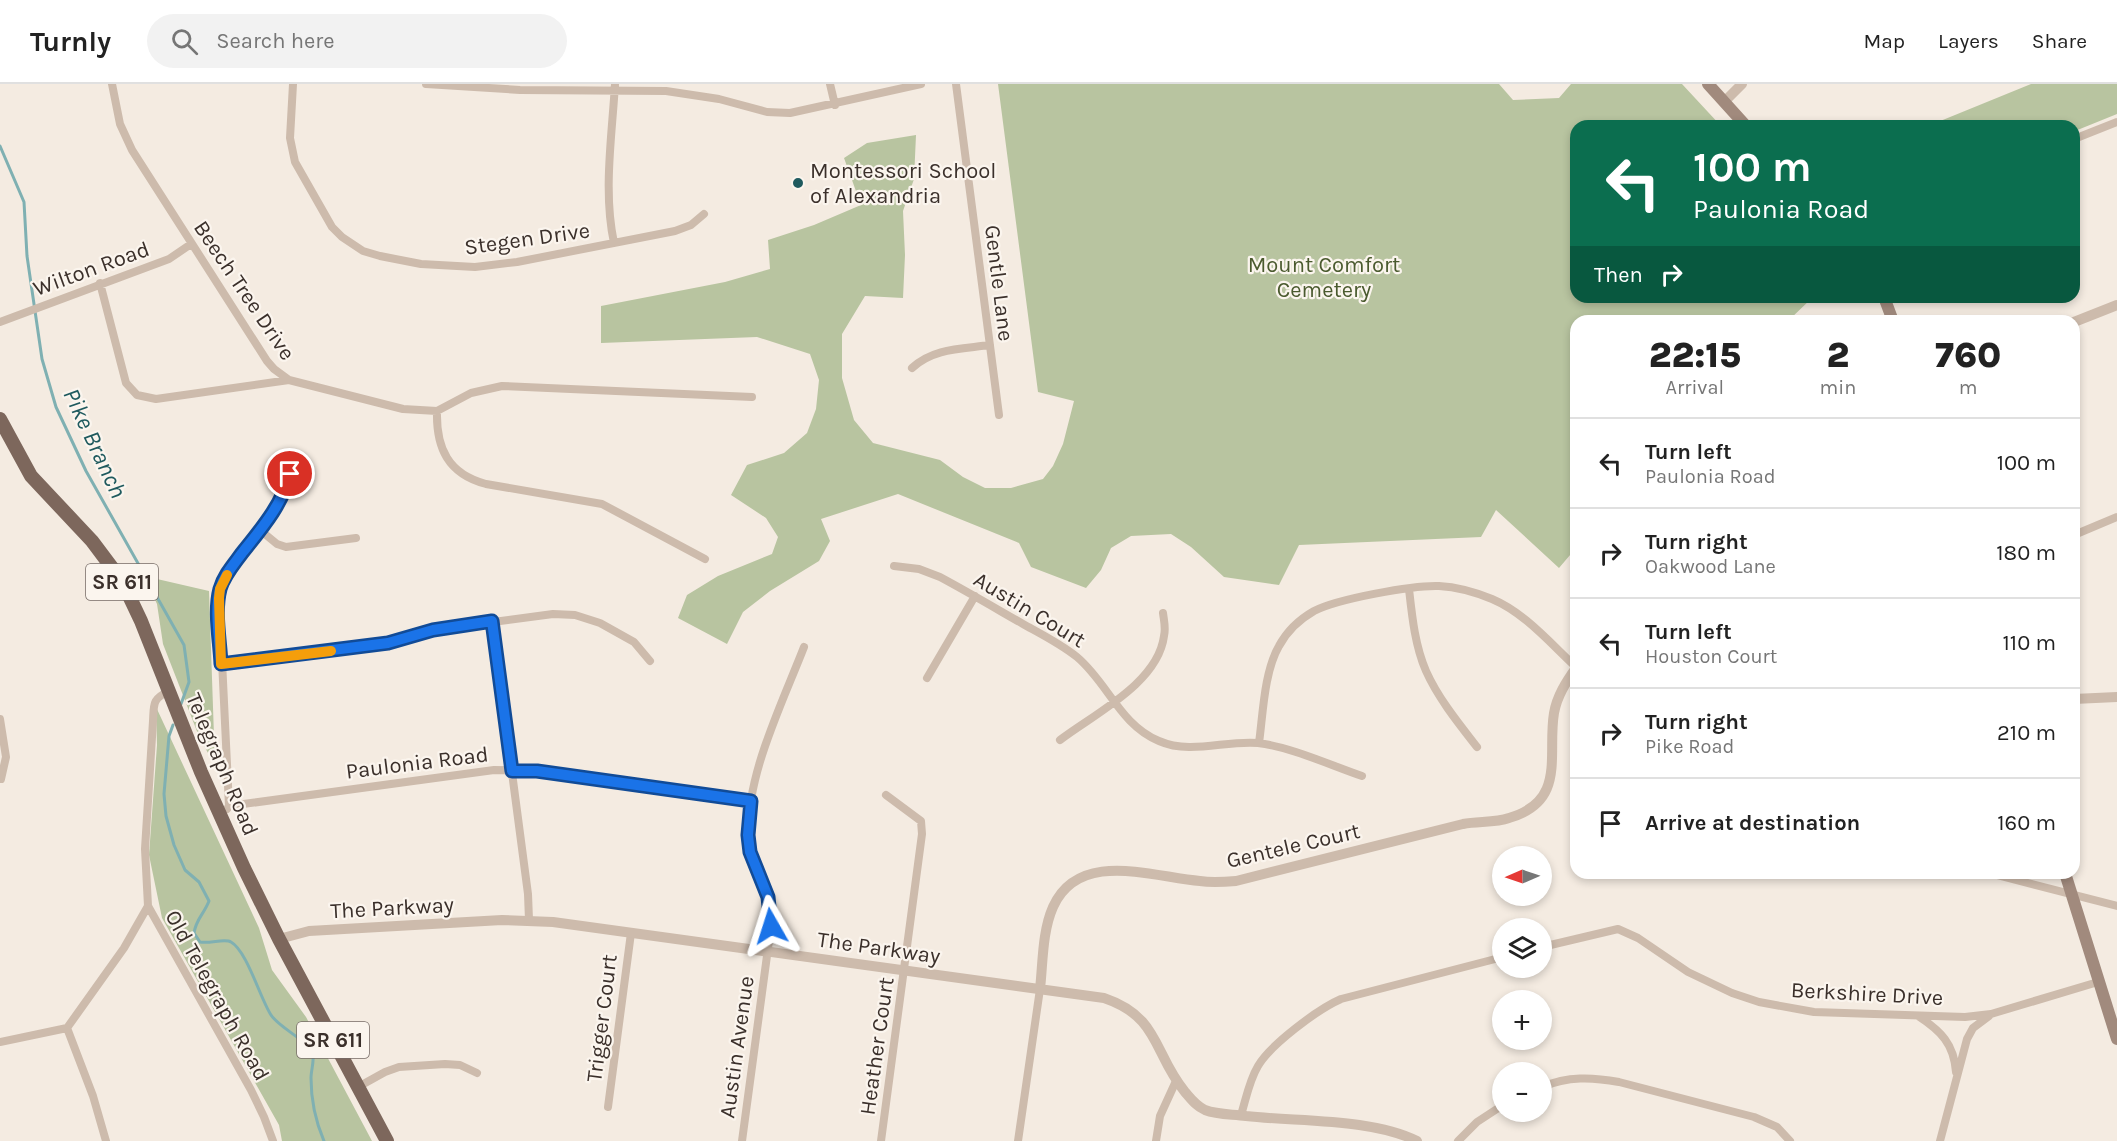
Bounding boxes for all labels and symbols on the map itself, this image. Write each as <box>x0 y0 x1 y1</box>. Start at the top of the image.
place label: Montessori School of Alexandria <box>810 158 997 209</box>
marker: Montessori School of Alexandria <box>791 176 805 190</box>
street label: Beech Tree Drive <box>188 216 300 365</box>
street label: Stegen Drive <box>463 217 592 261</box>
street label: Gentle Lane <box>979 224 1019 343</box>
street label: Wilton Road <box>30 236 153 302</box>
park label: Mount Comfort Cemetery <box>1248 252 1400 303</box>
water label: Pike Branch <box>57 384 133 502</box>
pin <box>264 448 315 499</box>
road number: SR 611 <box>86 564 158 600</box>
street label: Austin Court <box>969 566 1090 653</box>
street label: Telegraph Road <box>180 689 264 840</box>
street label: Paulonia Road <box>344 741 490 785</box>
street label: Gentele Court <box>1224 818 1362 874</box>
north arrow <box>1492 846 1552 906</box>
street label: The Parkway <box>330 892 455 924</box>
position arrow <box>739 894 803 958</box>
street label: Old Telegraph Road <box>159 906 275 1085</box>
street label: The Parkway <box>816 927 942 969</box>
street label: Trigger Court <box>581 953 623 1083</box>
street label: Austin Avenue <box>714 974 760 1120</box>
street label: Heather Court <box>854 975 900 1117</box>
street label: Berkshire Drive <box>1790 977 1944 1011</box>
road number: SR 611 <box>297 1022 369 1058</box>

